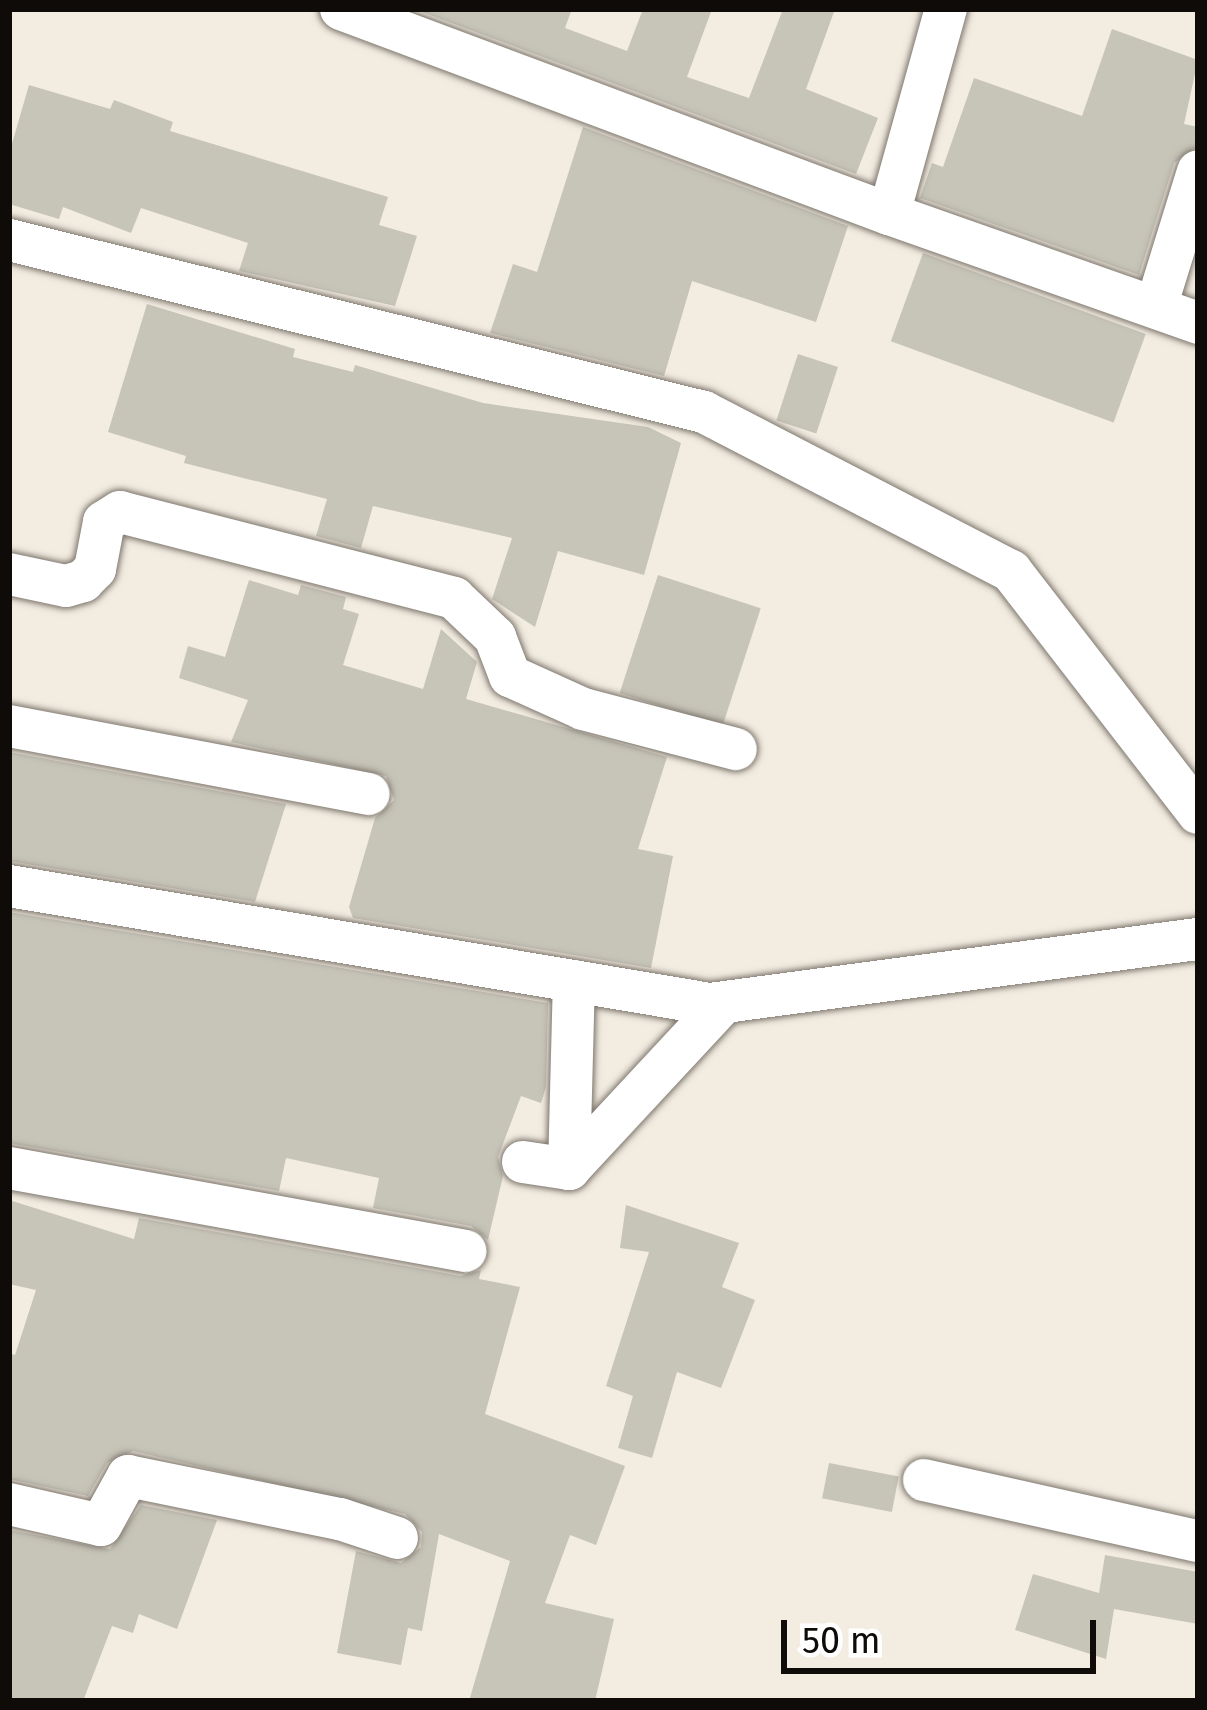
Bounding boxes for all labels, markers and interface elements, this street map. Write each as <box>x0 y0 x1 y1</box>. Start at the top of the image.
scale bar <box>787 1596 1102 1670</box>
text: 50 m <box>802 1619 881 1663</box>

